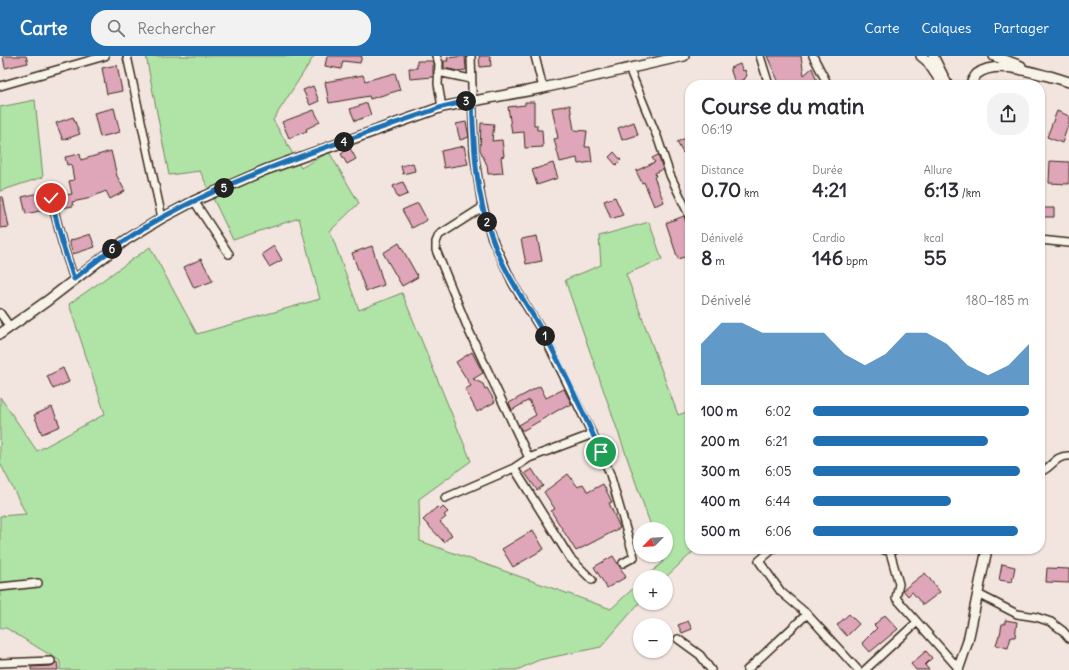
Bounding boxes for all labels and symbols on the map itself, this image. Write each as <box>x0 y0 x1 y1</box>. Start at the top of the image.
pin: 3 <box>456 91 476 111</box>
pin: 4 <box>334 132 354 152</box>
pin: 5 <box>214 178 234 198</box>
pin <box>34 181 68 215</box>
pin: 2 <box>477 212 497 232</box>
pin: 6 <box>102 239 122 259</box>
pin: 1 <box>535 326 555 346</box>
pin <box>584 435 618 469</box>
north arrow <box>633 522 673 562</box>

